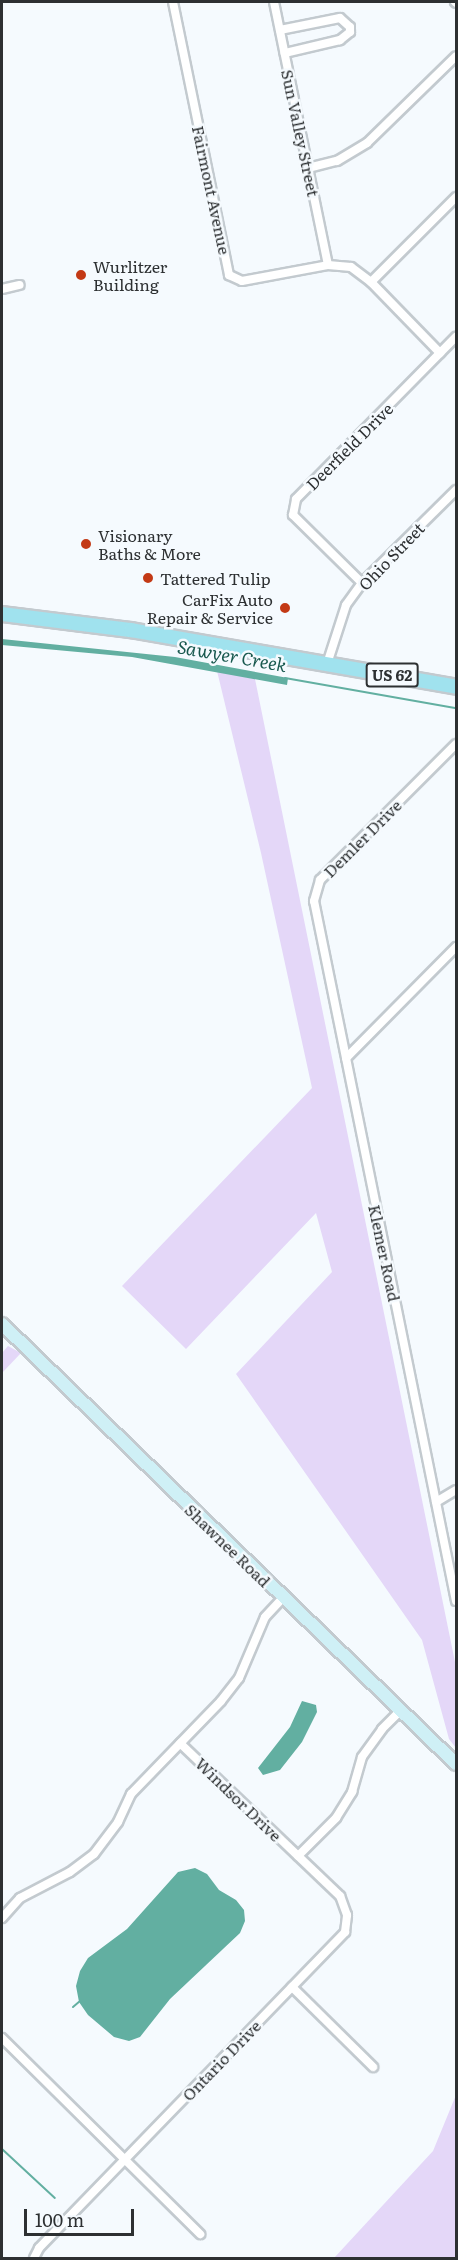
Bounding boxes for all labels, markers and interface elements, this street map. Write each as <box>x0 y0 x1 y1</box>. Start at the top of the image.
street label: Sun Valley Street <box>278 68 324 198</box>
street label: Fairmont Avenue <box>189 124 235 256</box>
place label: Wurlitzer Building <box>93 256 167 294</box>
marker: Wurlitzer Building <box>74 268 88 282</box>
street label: Deerfield Drive <box>302 399 396 493</box>
street label: Ohio Street <box>354 518 428 594</box>
place label: Visionary Baths & More <box>98 525 201 563</box>
marker: Visionary Baths & More <box>79 537 93 551</box>
place label: Tattered Tulip <box>160 568 271 588</box>
marker: Tattered Tulip <box>141 571 155 585</box>
place label: CarFix Auto Repair & Service <box>147 589 273 627</box>
marker: CarFix Auto Repair & Service <box>278 601 292 615</box>
water label: Sawyer Creek <box>176 636 288 676</box>
road number: US 62 <box>365 663 419 687</box>
street label: Demler Drive <box>319 795 405 881</box>
street label: Klemer Road <box>365 1203 405 1303</box>
street label: Shawnee Road <box>181 1500 275 1590</box>
street label: Windsor Drive <box>192 1753 286 1845</box>
street label: Ontario Drive <box>178 2016 264 2104</box>
scale bar <box>27 2197 136 2235</box>
text: 100 m <box>35 2206 84 2233</box>

